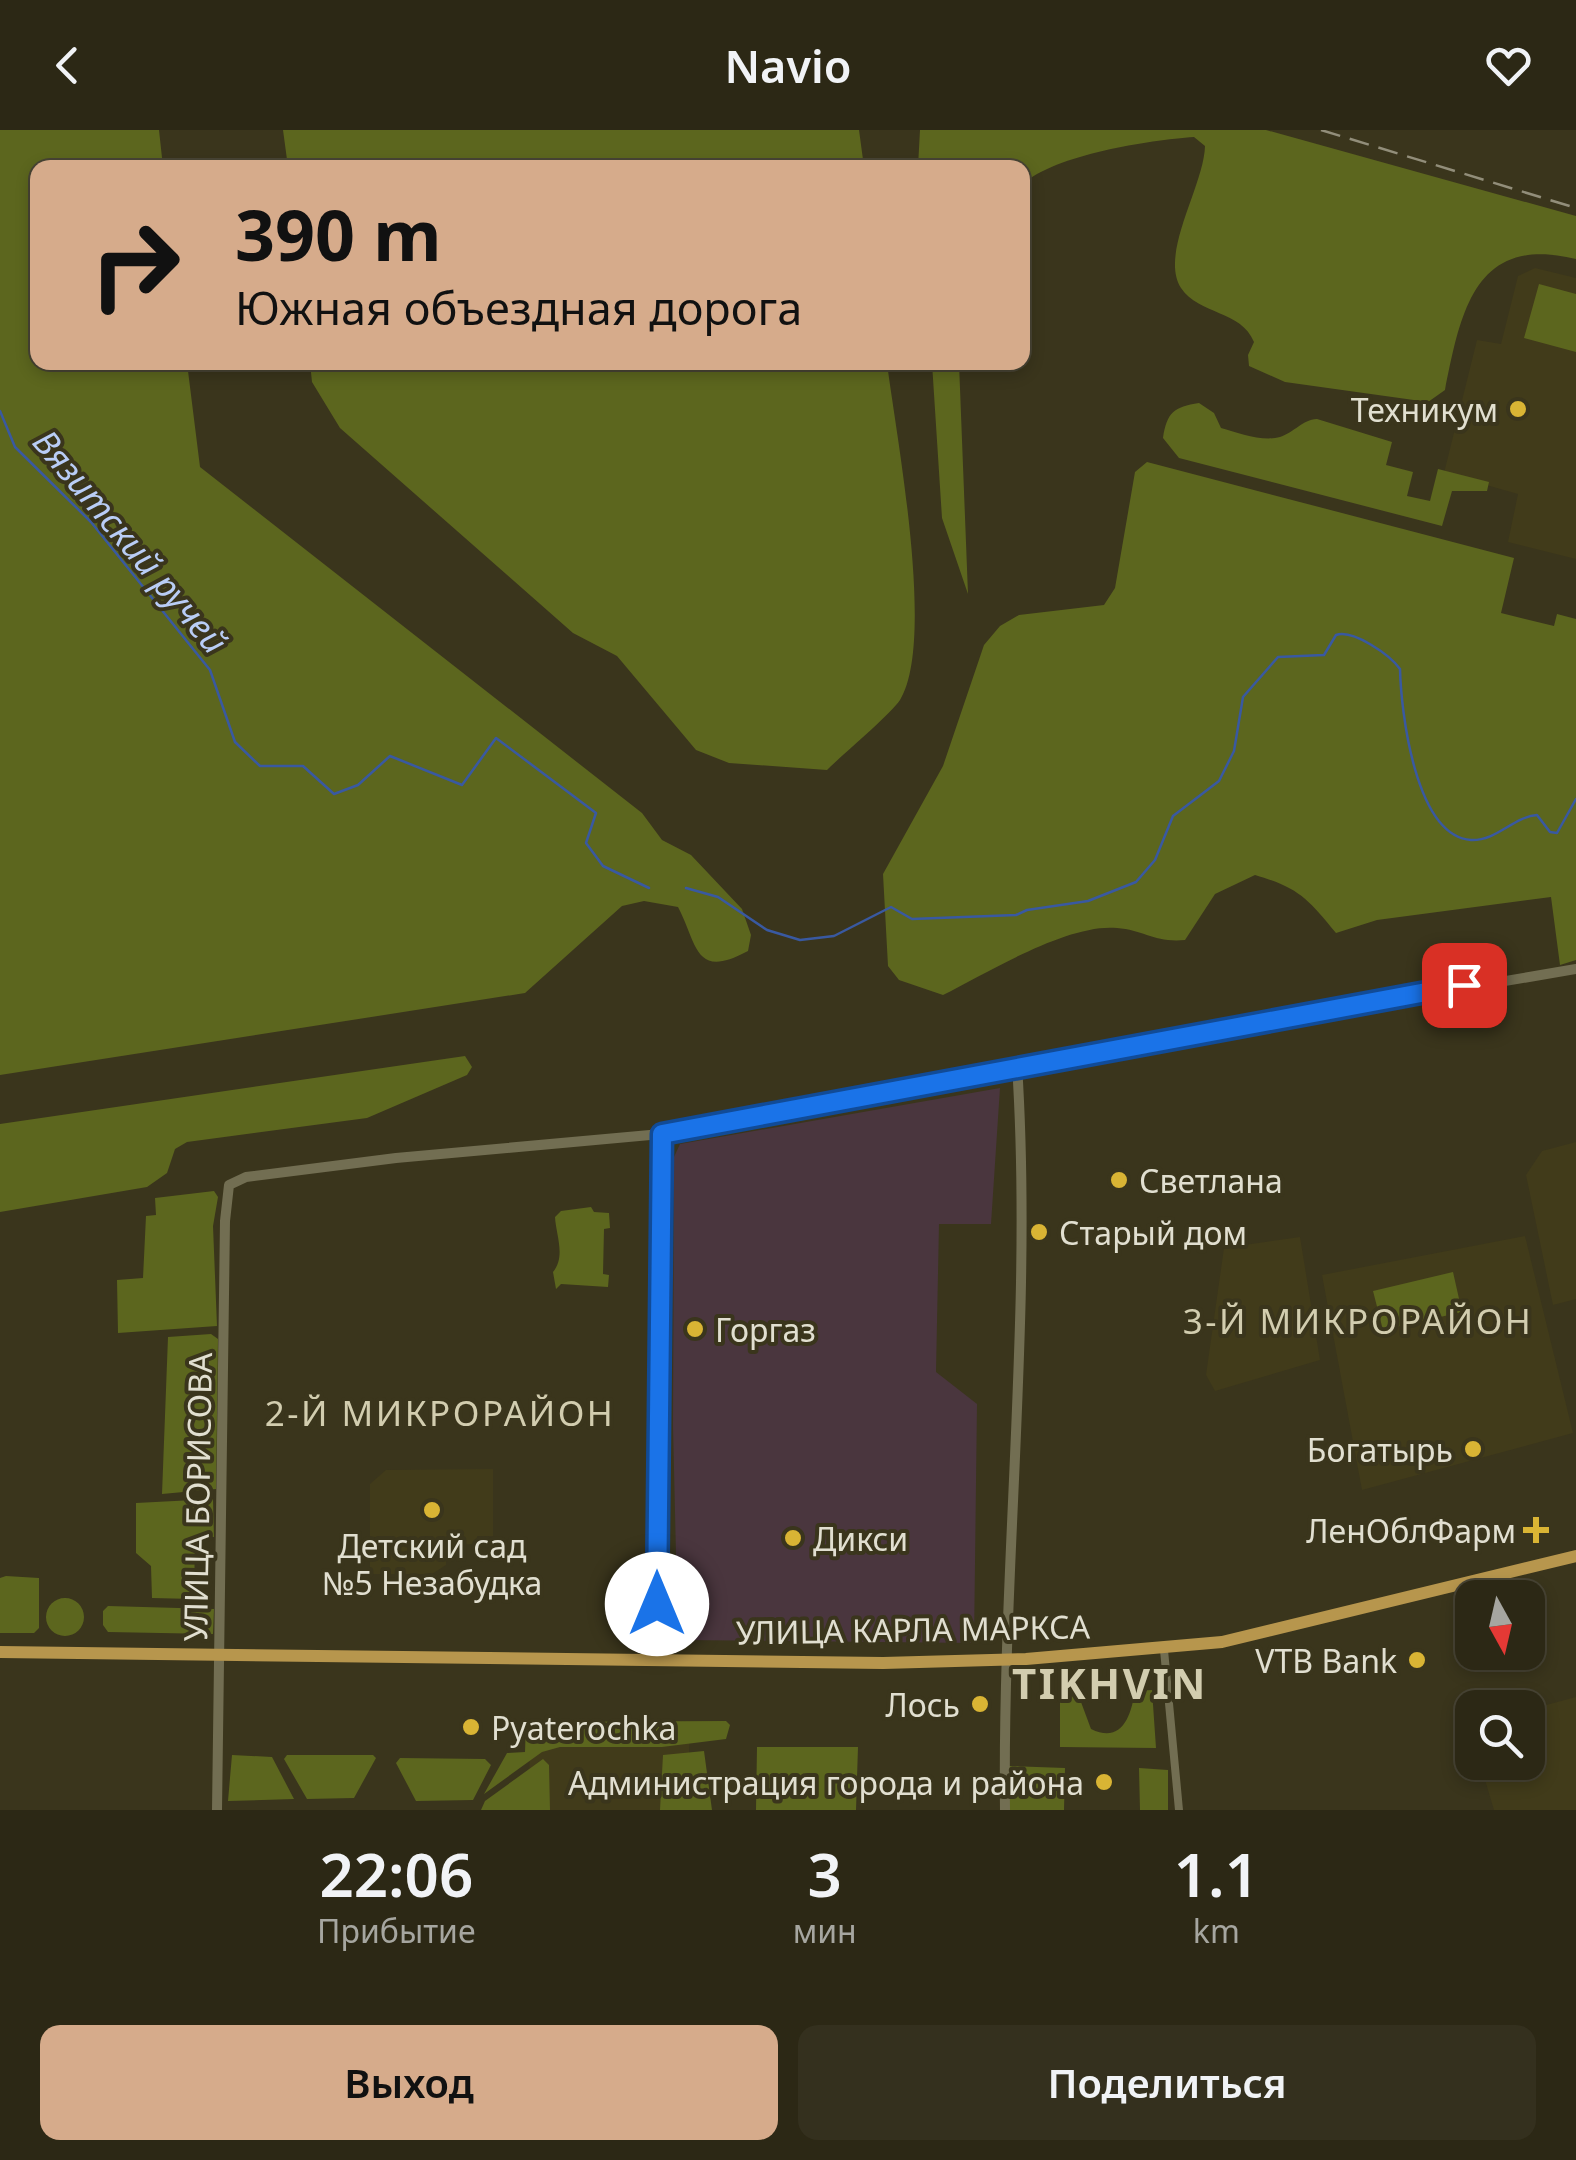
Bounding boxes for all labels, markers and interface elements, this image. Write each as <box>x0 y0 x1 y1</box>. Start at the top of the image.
text: Navio <box>724 35 852 96</box>
icon: back <box>40 38 95 93</box>
icon: heart <box>1481 38 1536 93</box>
text: 390 m <box>235 186 442 282</box>
icon: right <box>70 200 200 330</box>
text: Южная объездная дорога <box>235 277 802 338</box>
place label: Техникум <box>1351 388 1498 431</box>
marker: Техникум <box>1507 398 1529 420</box>
water label: Вязитский ручей <box>23 419 239 663</box>
pin <box>1422 943 1507 1028</box>
icon: arrive <box>1437 958 1492 1013</box>
place label: Светлана <box>1139 1159 1283 1202</box>
marker: Светлана <box>1108 1169 1130 1191</box>
place label: Старый дом <box>1059 1211 1247 1254</box>
marker: Старый дом <box>1028 1221 1050 1243</box>
district label: 3-Й МИКРОРАЙОН <box>1183 1297 1533 1344</box>
place label: Горгаз <box>715 1308 816 1351</box>
marker: Горгаз <box>684 1318 706 1340</box>
street label: УЛИЦА БОРИСОВА <box>173 1352 221 1642</box>
district label: 2-Й МИКРОРАЙОН <box>265 1389 615 1436</box>
place label: Богатырь <box>1307 1428 1453 1471</box>
marker: Богатырь <box>1462 1438 1484 1460</box>
marker: Детский сад №5 Незабудка <box>421 1499 443 1521</box>
place label: ЛенОблФарм <box>1306 1509 1516 1552</box>
place label: Дикси <box>813 1517 908 1560</box>
marker: ЛенОблФарм <box>1525 1519 1547 1541</box>
place label: Детский сад №5 Незабудка <box>322 1524 542 1604</box>
marker: Дикси <box>782 1527 804 1549</box>
position arrow <box>605 1552 709 1656</box>
north arrow <box>1455 1580 1545 1670</box>
map controls <box>1455 1580 1545 1780</box>
street label: УЛИЦА КАРЛА МАРКСА <box>736 1604 1091 1654</box>
place label: VTB Bank <box>1255 1639 1397 1682</box>
marker: VTB Bank <box>1406 1649 1428 1671</box>
district label: TIKHVIN <box>1012 1654 1208 1711</box>
place label: Лось <box>885 1683 960 1726</box>
button: search <box>1455 1690 1545 1780</box>
marker: Лось <box>969 1693 991 1715</box>
place label: Pyaterochka <box>491 1706 676 1749</box>
marker: Pyaterochka <box>460 1716 482 1738</box>
place label: Администрация города и района <box>568 1761 1084 1804</box>
marker: Администрация города и района <box>1093 1771 1115 1793</box>
text: 22:06 <box>319 1833 473 1915</box>
text: 3 <box>808 1833 842 1915</box>
text: 1.1 <box>1174 1833 1259 1915</box>
text: Прибытие <box>317 1909 476 1952</box>
text: мин <box>793 1909 857 1952</box>
text: km <box>1193 1909 1240 1952</box>
button: Выход <box>40 2025 778 2140</box>
button: Поделиться <box>798 2025 1536 2140</box>

